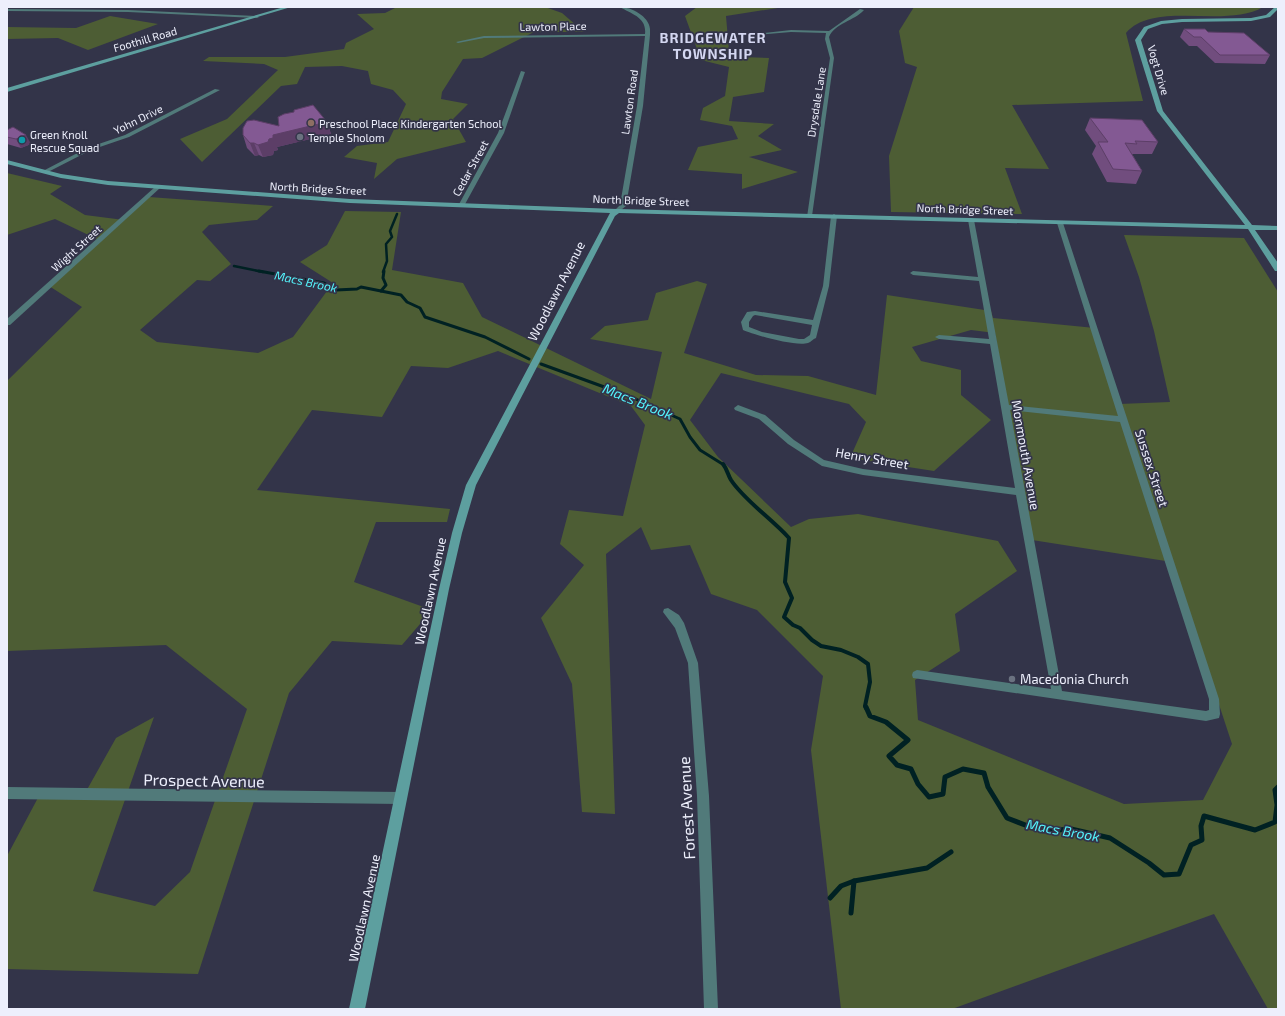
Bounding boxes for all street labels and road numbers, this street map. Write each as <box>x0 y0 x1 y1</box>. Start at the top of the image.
street label: Lawton Place <box>519 19 587 33</box>
street label: Foothill Road <box>112 24 178 54</box>
street label: Vogt Drive <box>1146 43 1172 97</box>
street label: Drysdale Lane <box>804 66 828 138</box>
street label: Lawton Road <box>618 69 640 135</box>
street label: Yohn Drive <box>111 101 165 136</box>
street label: Cedar Street <box>449 138 491 198</box>
street label: North Bridge Street <box>269 179 367 197</box>
street label: North Bridge Street <box>592 192 690 208</box>
street label: North Bridge Street <box>916 201 1014 217</box>
street label: Wight Street <box>48 222 104 274</box>
street label: Woodlawn Avenue <box>524 238 588 344</box>
street label: Monmouth Avenue <box>1008 399 1044 511</box>
street label: Sussex Street <box>1132 427 1172 509</box>
street label: Henry Street <box>834 444 910 472</box>
street label: Woodlawn Avenue <box>411 536 449 646</box>
street label: Forest Avenue <box>674 756 698 860</box>
street label: Prospect Avenue <box>143 769 265 791</box>
street label: Woodlawn Avenue <box>345 853 383 963</box>

